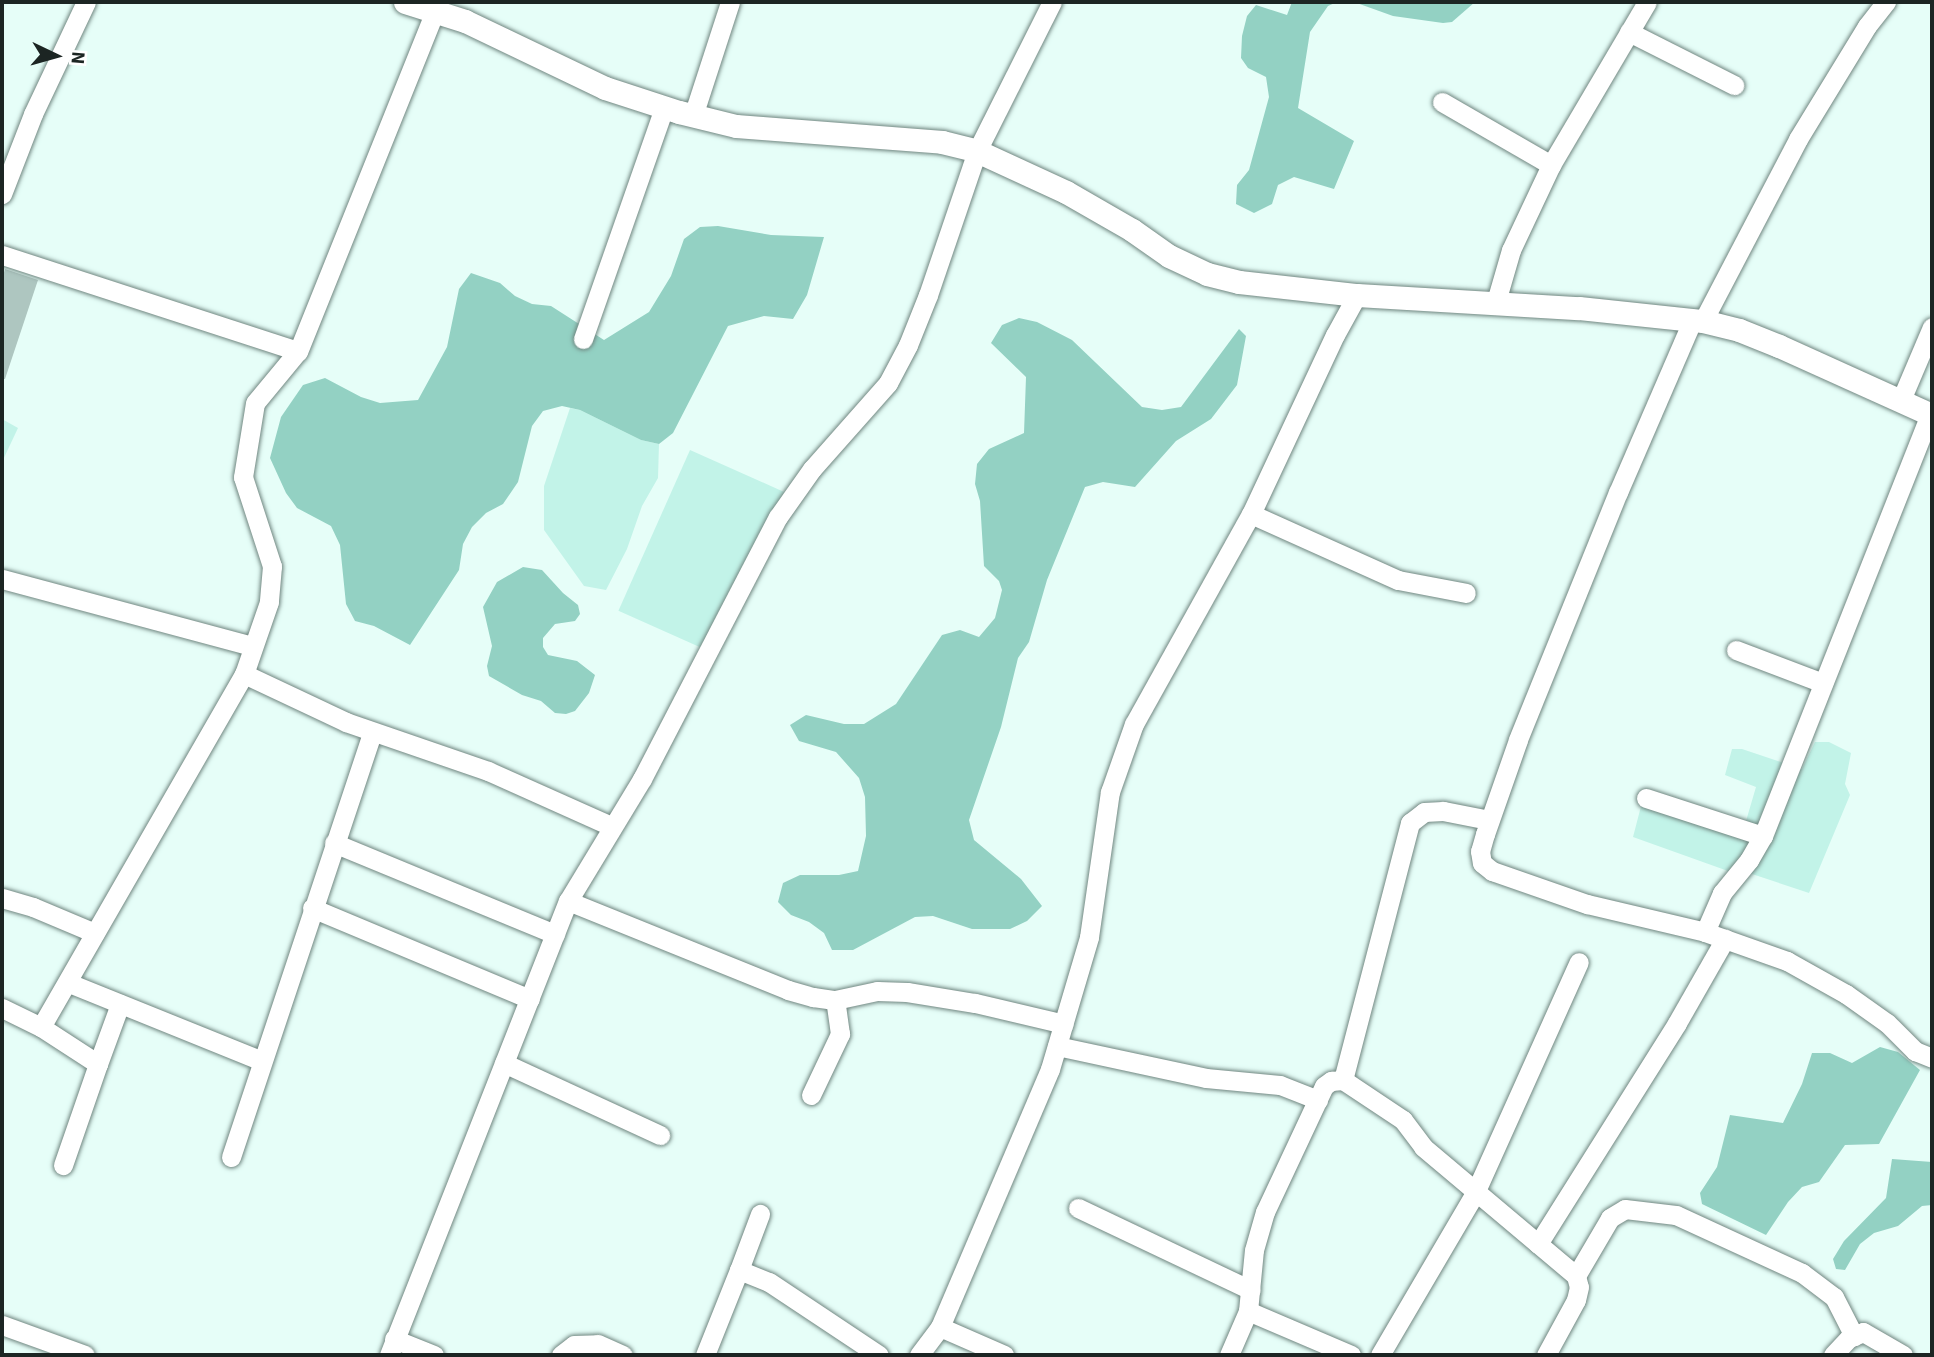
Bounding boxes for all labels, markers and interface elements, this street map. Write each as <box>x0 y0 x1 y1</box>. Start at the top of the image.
north arrow <box>21 21 91 91</box>
text: N <box>63 50 91 65</box>

